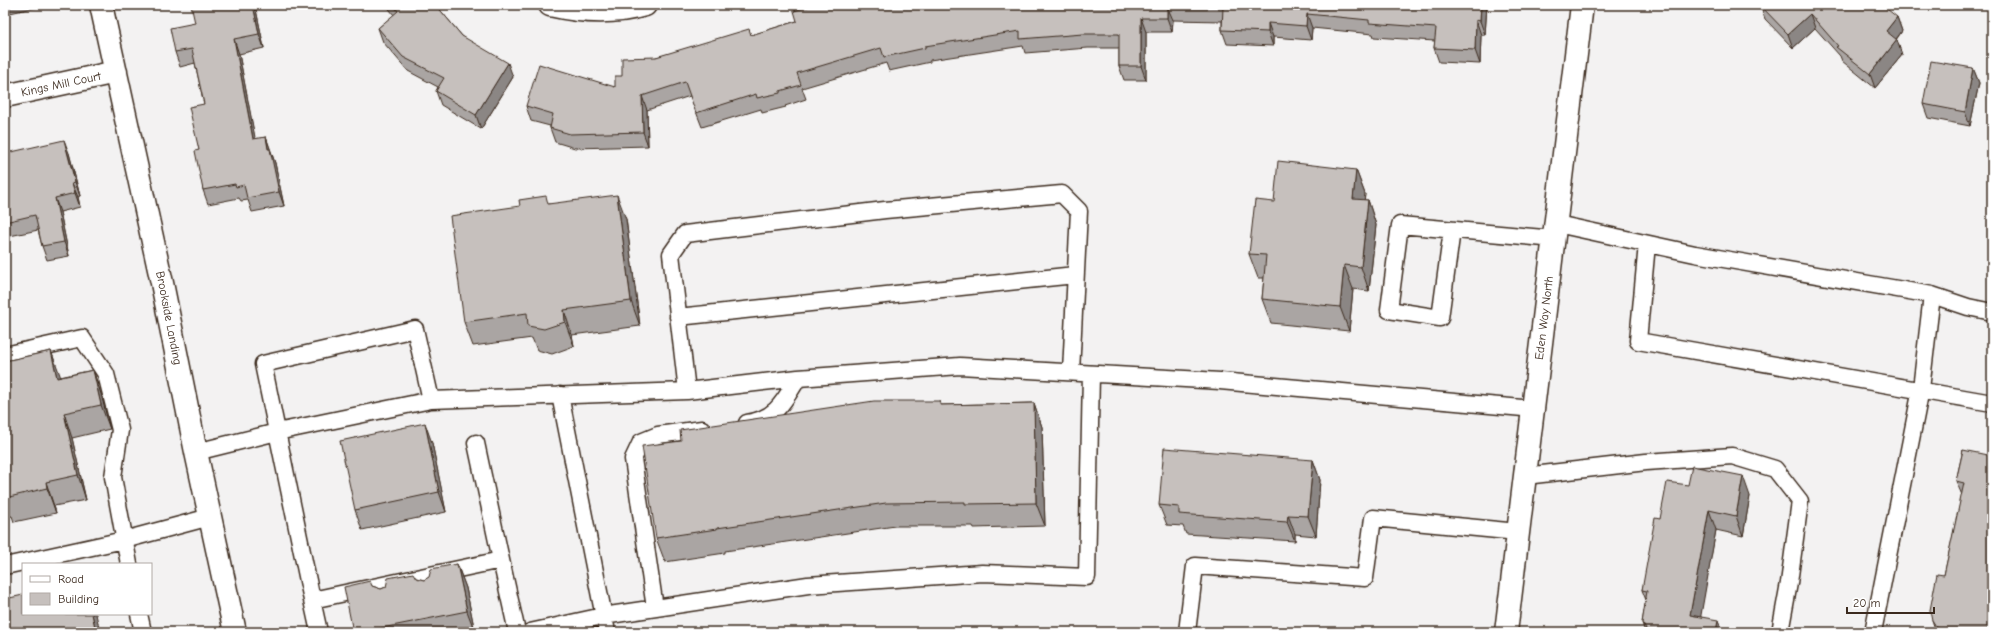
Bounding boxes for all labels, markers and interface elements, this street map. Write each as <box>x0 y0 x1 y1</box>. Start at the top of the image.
street label: Kings Mill Court <box>20 69 103 99</box>
street label: Brookside Landing <box>153 270 185 366</box>
street label: Eden Way North <box>1532 275 1556 361</box>
legend <box>22 563 152 615</box>
text: Road <box>58 572 84 586</box>
scale bar <box>1847 589 1934 615</box>
text: Building <box>58 592 99 606</box>
text: 20 m <box>1853 596 1881 610</box>

